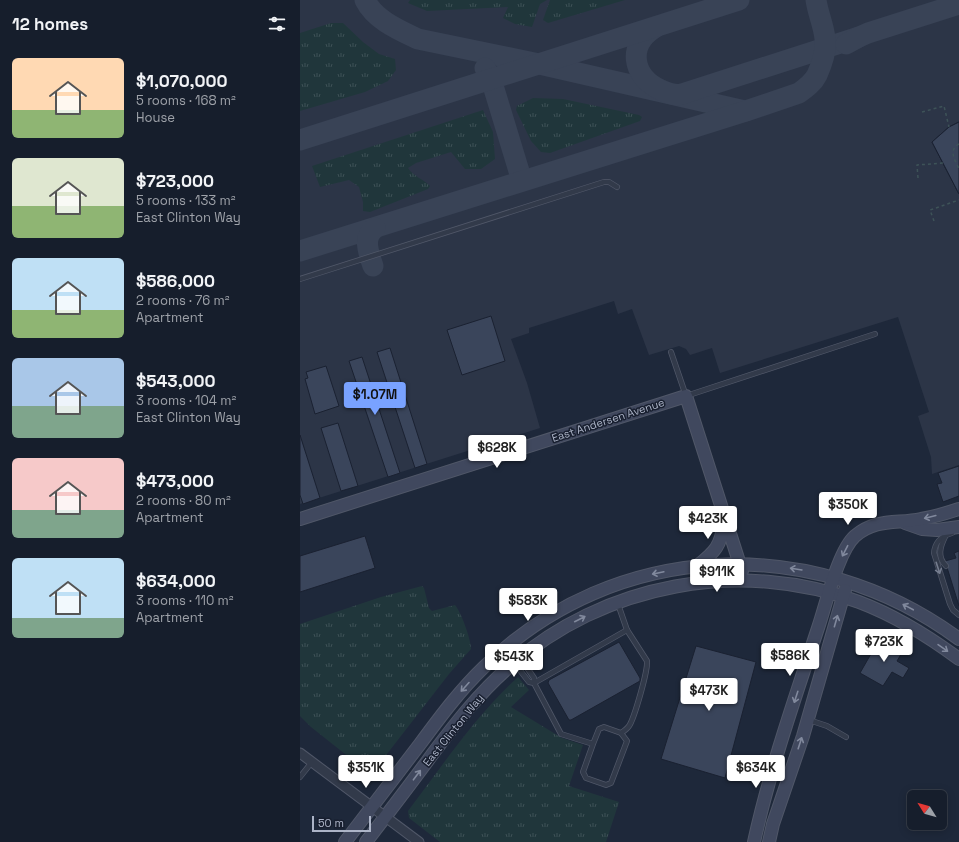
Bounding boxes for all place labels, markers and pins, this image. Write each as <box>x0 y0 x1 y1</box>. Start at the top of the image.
pin: $1.07M <box>342 382 408 416</box>
pin: $628K <box>469 435 525 469</box>
pin: $350K <box>820 492 876 526</box>
pin: $423K <box>680 506 736 540</box>
pin: $911K <box>689 559 745 593</box>
pin: $583K <box>500 588 556 622</box>
pin: $723K <box>856 629 912 663</box>
pin: $586K <box>762 643 818 677</box>
pin: $543K <box>486 644 542 678</box>
pin: $473K <box>681 678 737 712</box>
pin: $351K <box>338 755 394 789</box>
pin: $634K <box>728 755 784 789</box>

